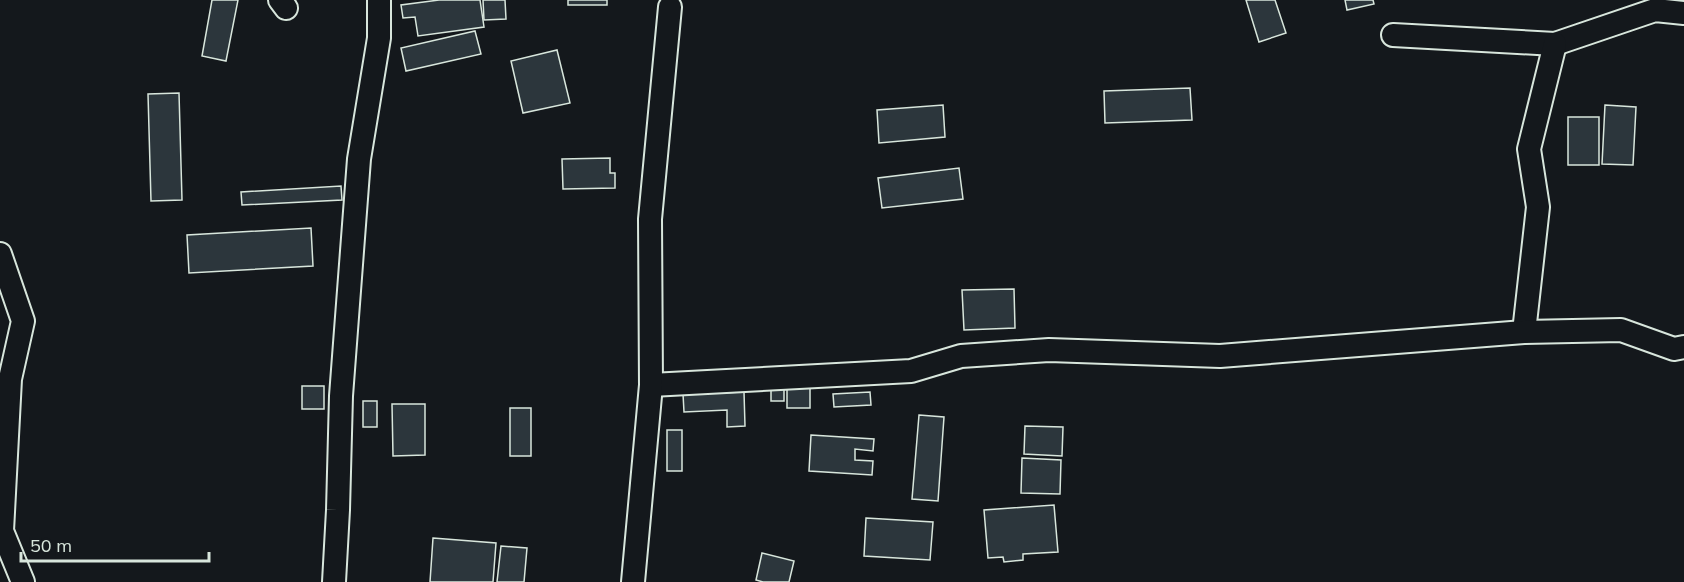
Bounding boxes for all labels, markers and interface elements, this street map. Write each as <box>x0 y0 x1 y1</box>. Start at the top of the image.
scale bar <box>21 525 208 563</box>
text: 50 m <box>30 534 72 557</box>

